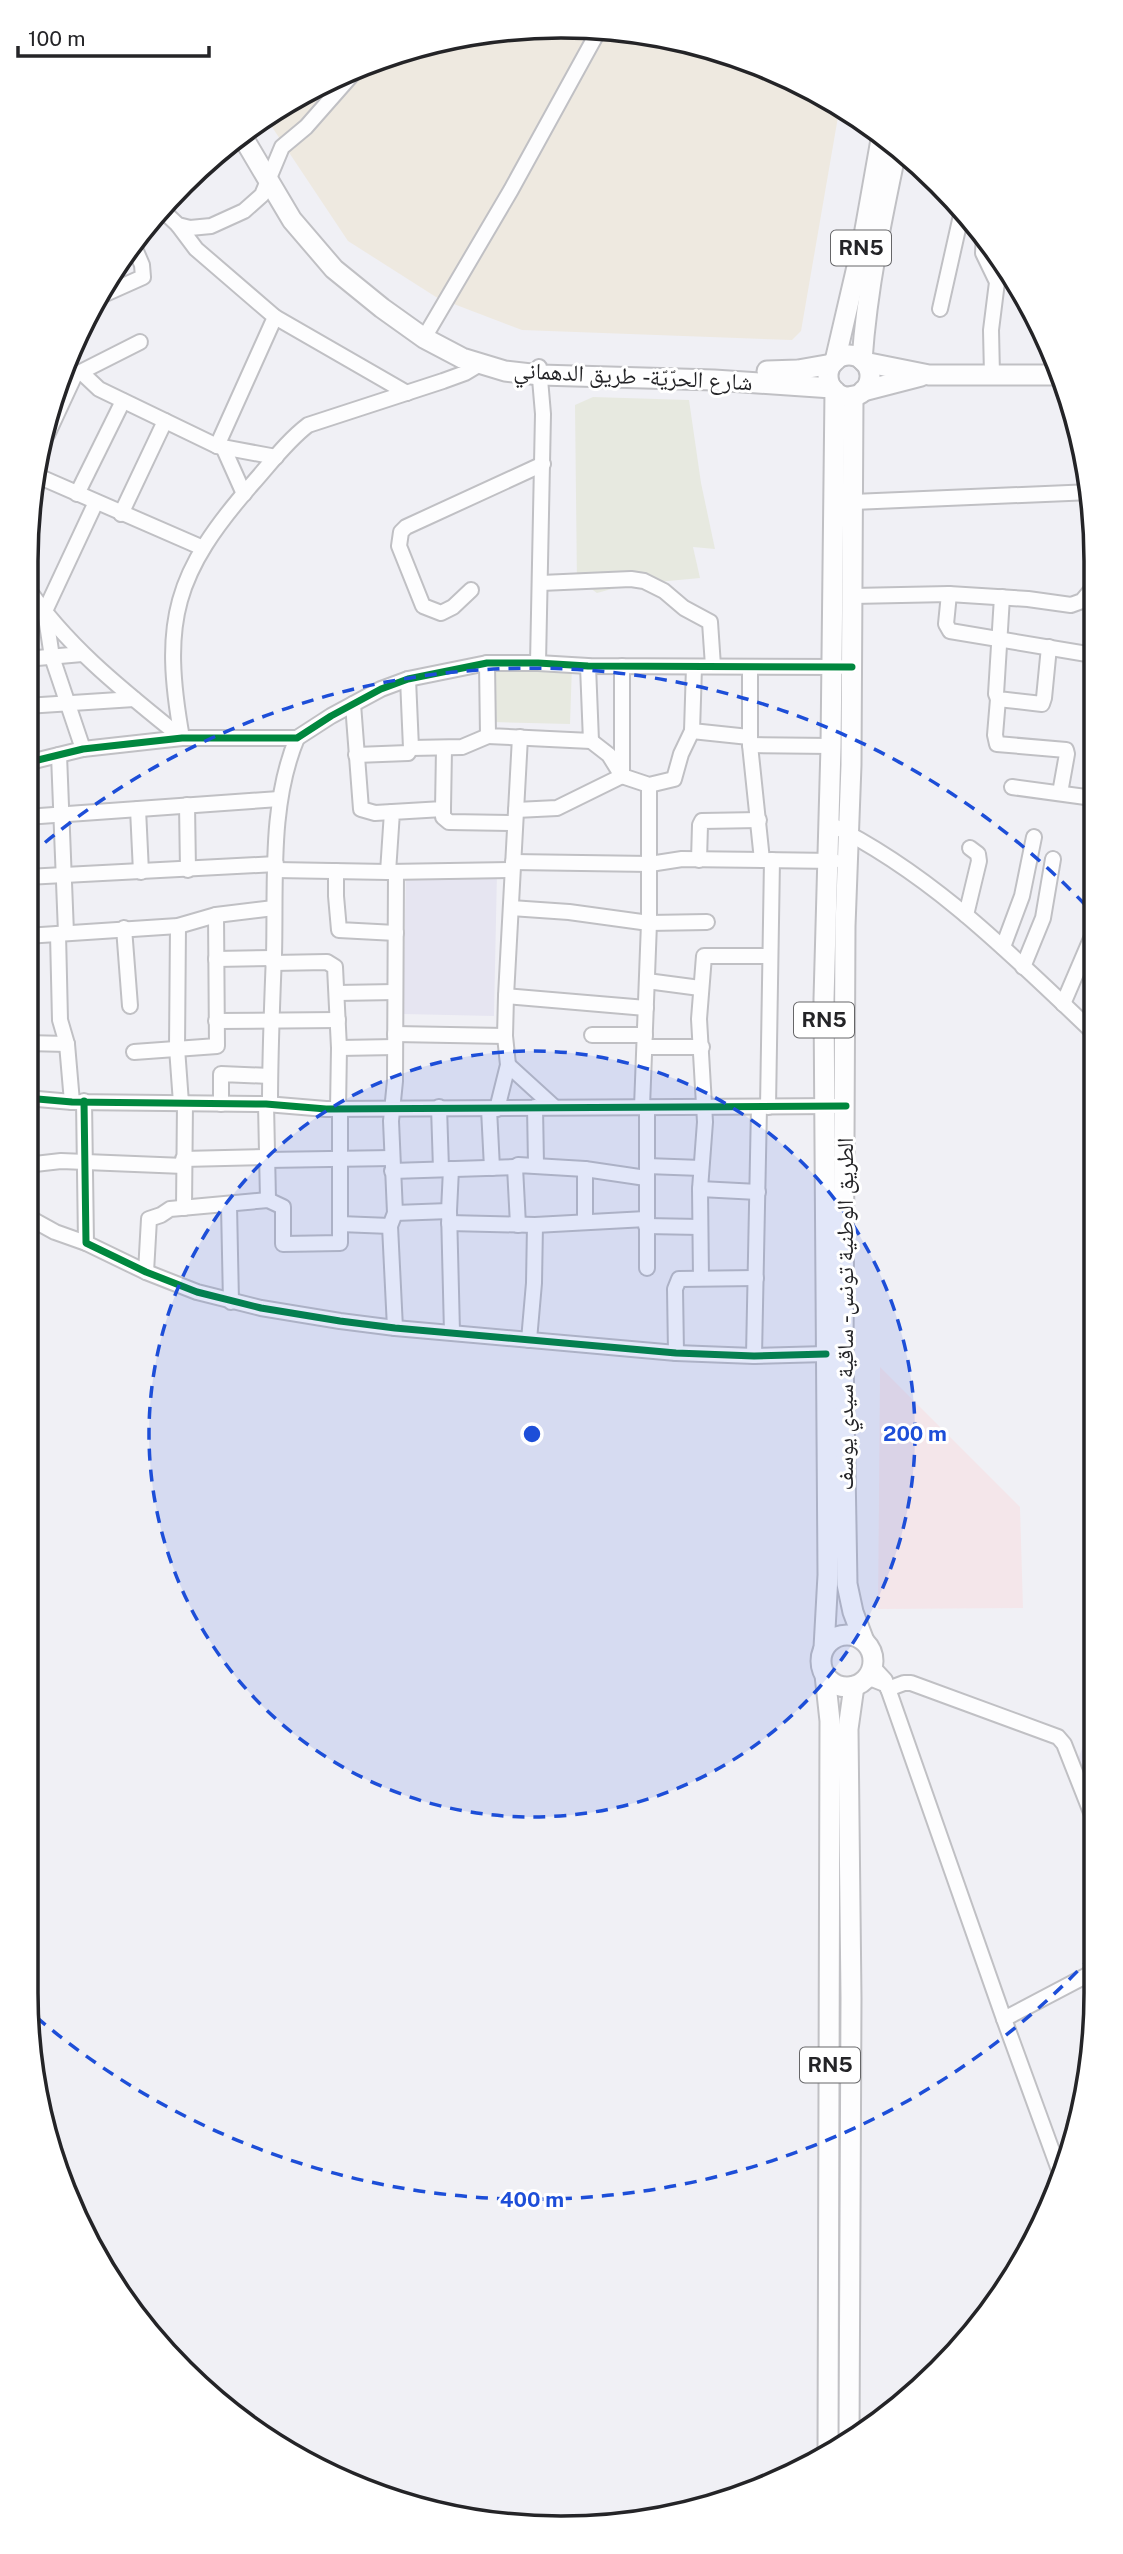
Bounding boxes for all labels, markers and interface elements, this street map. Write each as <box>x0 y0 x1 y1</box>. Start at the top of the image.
scale bar <box>18 14 208 58</box>
text: 100 m <box>28 26 85 51</box>
road number: RN5 <box>831 230 891 266</box>
street label: شارع الحرّيّة - طريق الدهماني <box>513 356 753 401</box>
road number: RN5 <box>794 1002 854 1038</box>
street label: الطريق الوطنية تونس - ساقية سيدي يوسف <box>831 1137 864 1491</box>
text: 200 m <box>883 1421 947 1446</box>
centre of rings <box>520 1422 544 1446</box>
road number: RN5 <box>800 2048 860 2082</box>
text: 400 m <box>500 2187 564 2212</box>

